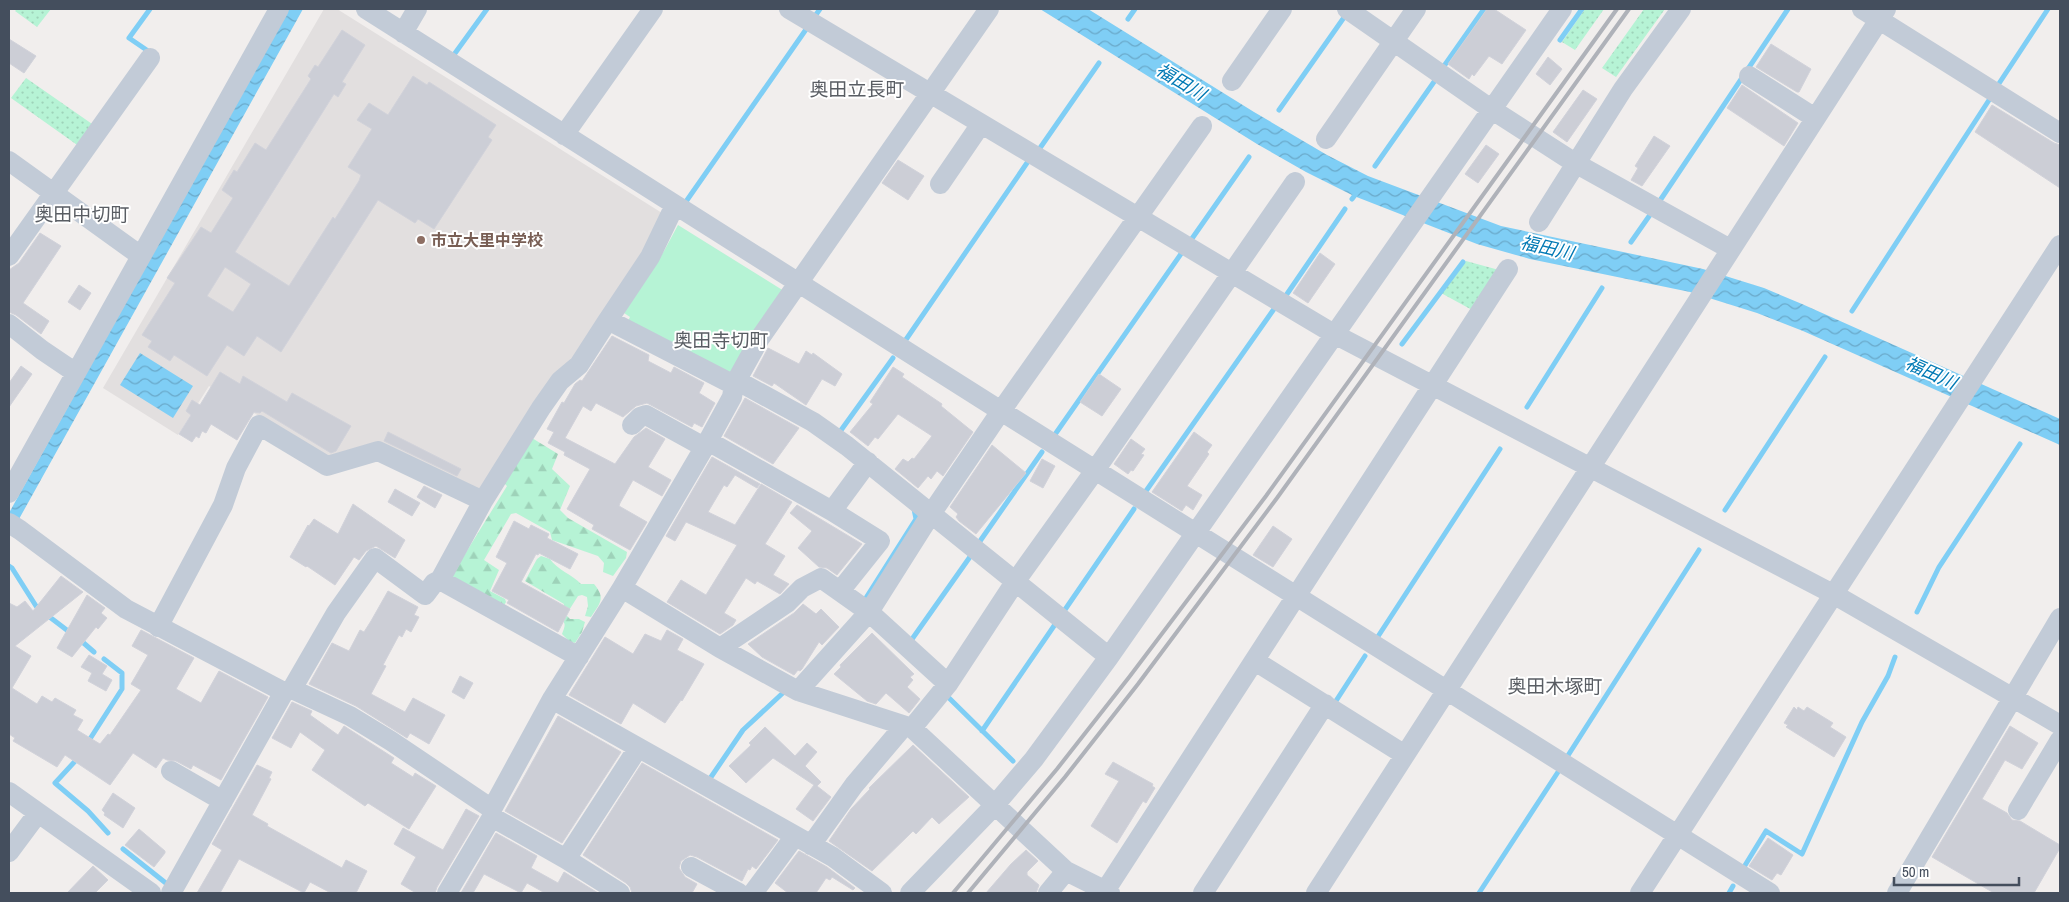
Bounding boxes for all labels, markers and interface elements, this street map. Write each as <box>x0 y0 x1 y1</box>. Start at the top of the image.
water label: 福田川 <box>1152 57 1213 107</box>
district label: 奥田立長町 <box>809 76 905 102</box>
district label: 奥田中切町 <box>34 201 130 227</box>
place label: 市立大里中学校 <box>431 229 543 251</box>
water label: 福田川 <box>1518 229 1578 266</box>
marker: 市立大里中学校 <box>415 234 427 246</box>
district label: 奥田寺切町 <box>673 327 769 353</box>
water label: 福田川 <box>1901 350 1963 396</box>
district label: 奥田木塚町 <box>1507 673 1603 699</box>
scale bar <box>1894 854 2019 886</box>
text: 50 m <box>1902 861 1929 882</box>

